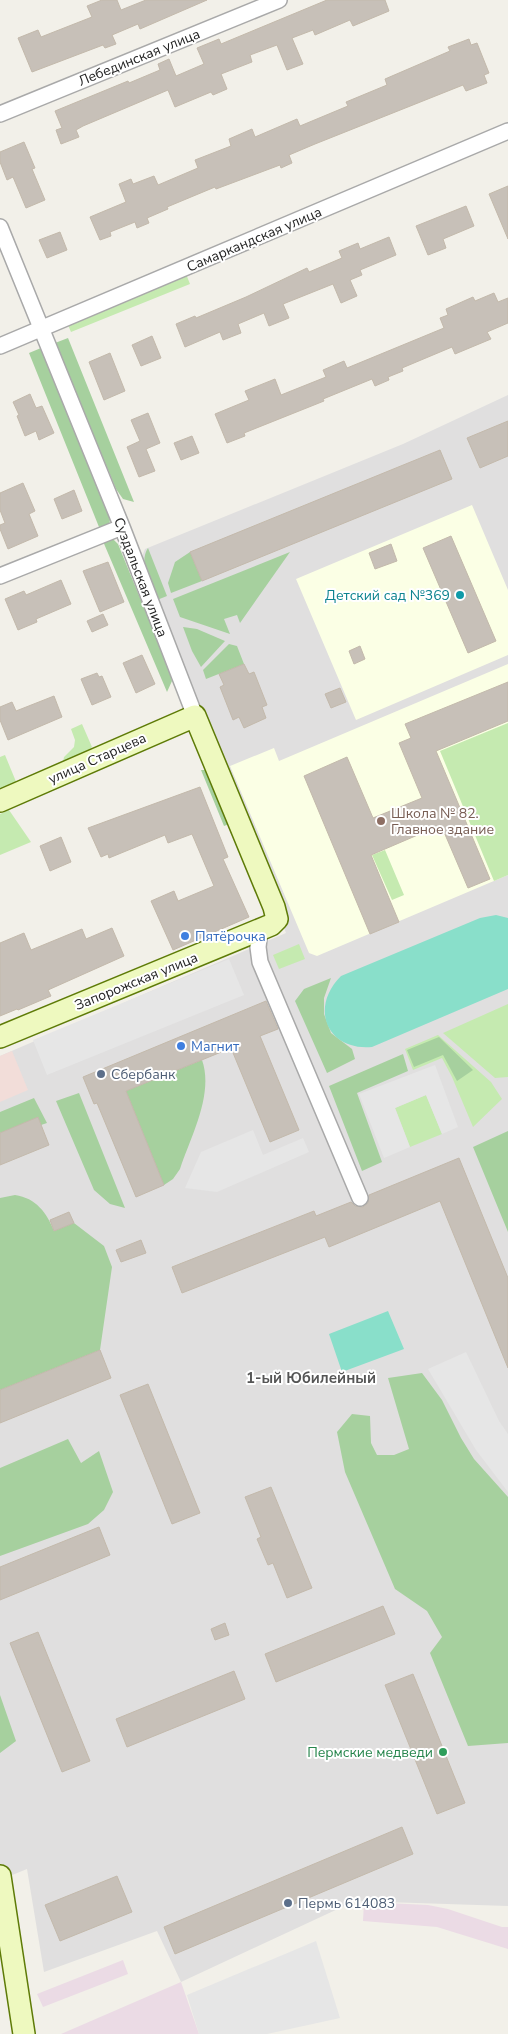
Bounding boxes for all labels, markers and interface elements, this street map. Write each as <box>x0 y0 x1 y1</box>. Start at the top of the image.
street label: Лебединская улица <box>75 24 203 91</box>
street label: Самаркандская улица <box>184 202 325 277</box>
street label: Суздальская улица <box>109 515 172 640</box>
place label: Детский сад №369 <box>325 586 450 605</box>
marker: Детский сад №369 <box>454 589 466 601</box>
street label: улица Старцева <box>45 728 149 789</box>
place label: Школа № 82. Главное здание <box>391 804 494 839</box>
marker: Школа № 82. Главное здание <box>375 815 387 827</box>
place label: Пятёрочка <box>195 927 266 946</box>
marker: Пятёрочка <box>179 930 191 942</box>
street label: Запорожская улица <box>72 948 201 1015</box>
place label: Магнит <box>191 1037 240 1056</box>
marker: Магнит <box>175 1040 187 1052</box>
place label: Сбербанк <box>111 1065 176 1084</box>
marker: Сбербанк <box>95 1068 107 1080</box>
district label: 1-ый Юбилейный <box>246 1368 376 1388</box>
place label: Пермские медведи <box>307 1743 433 1762</box>
marker: Пермские медведи <box>437 1746 449 1758</box>
place label: Пермь 614083 <box>298 1894 395 1913</box>
marker: Пермь 614083 <box>282 1897 294 1909</box>

